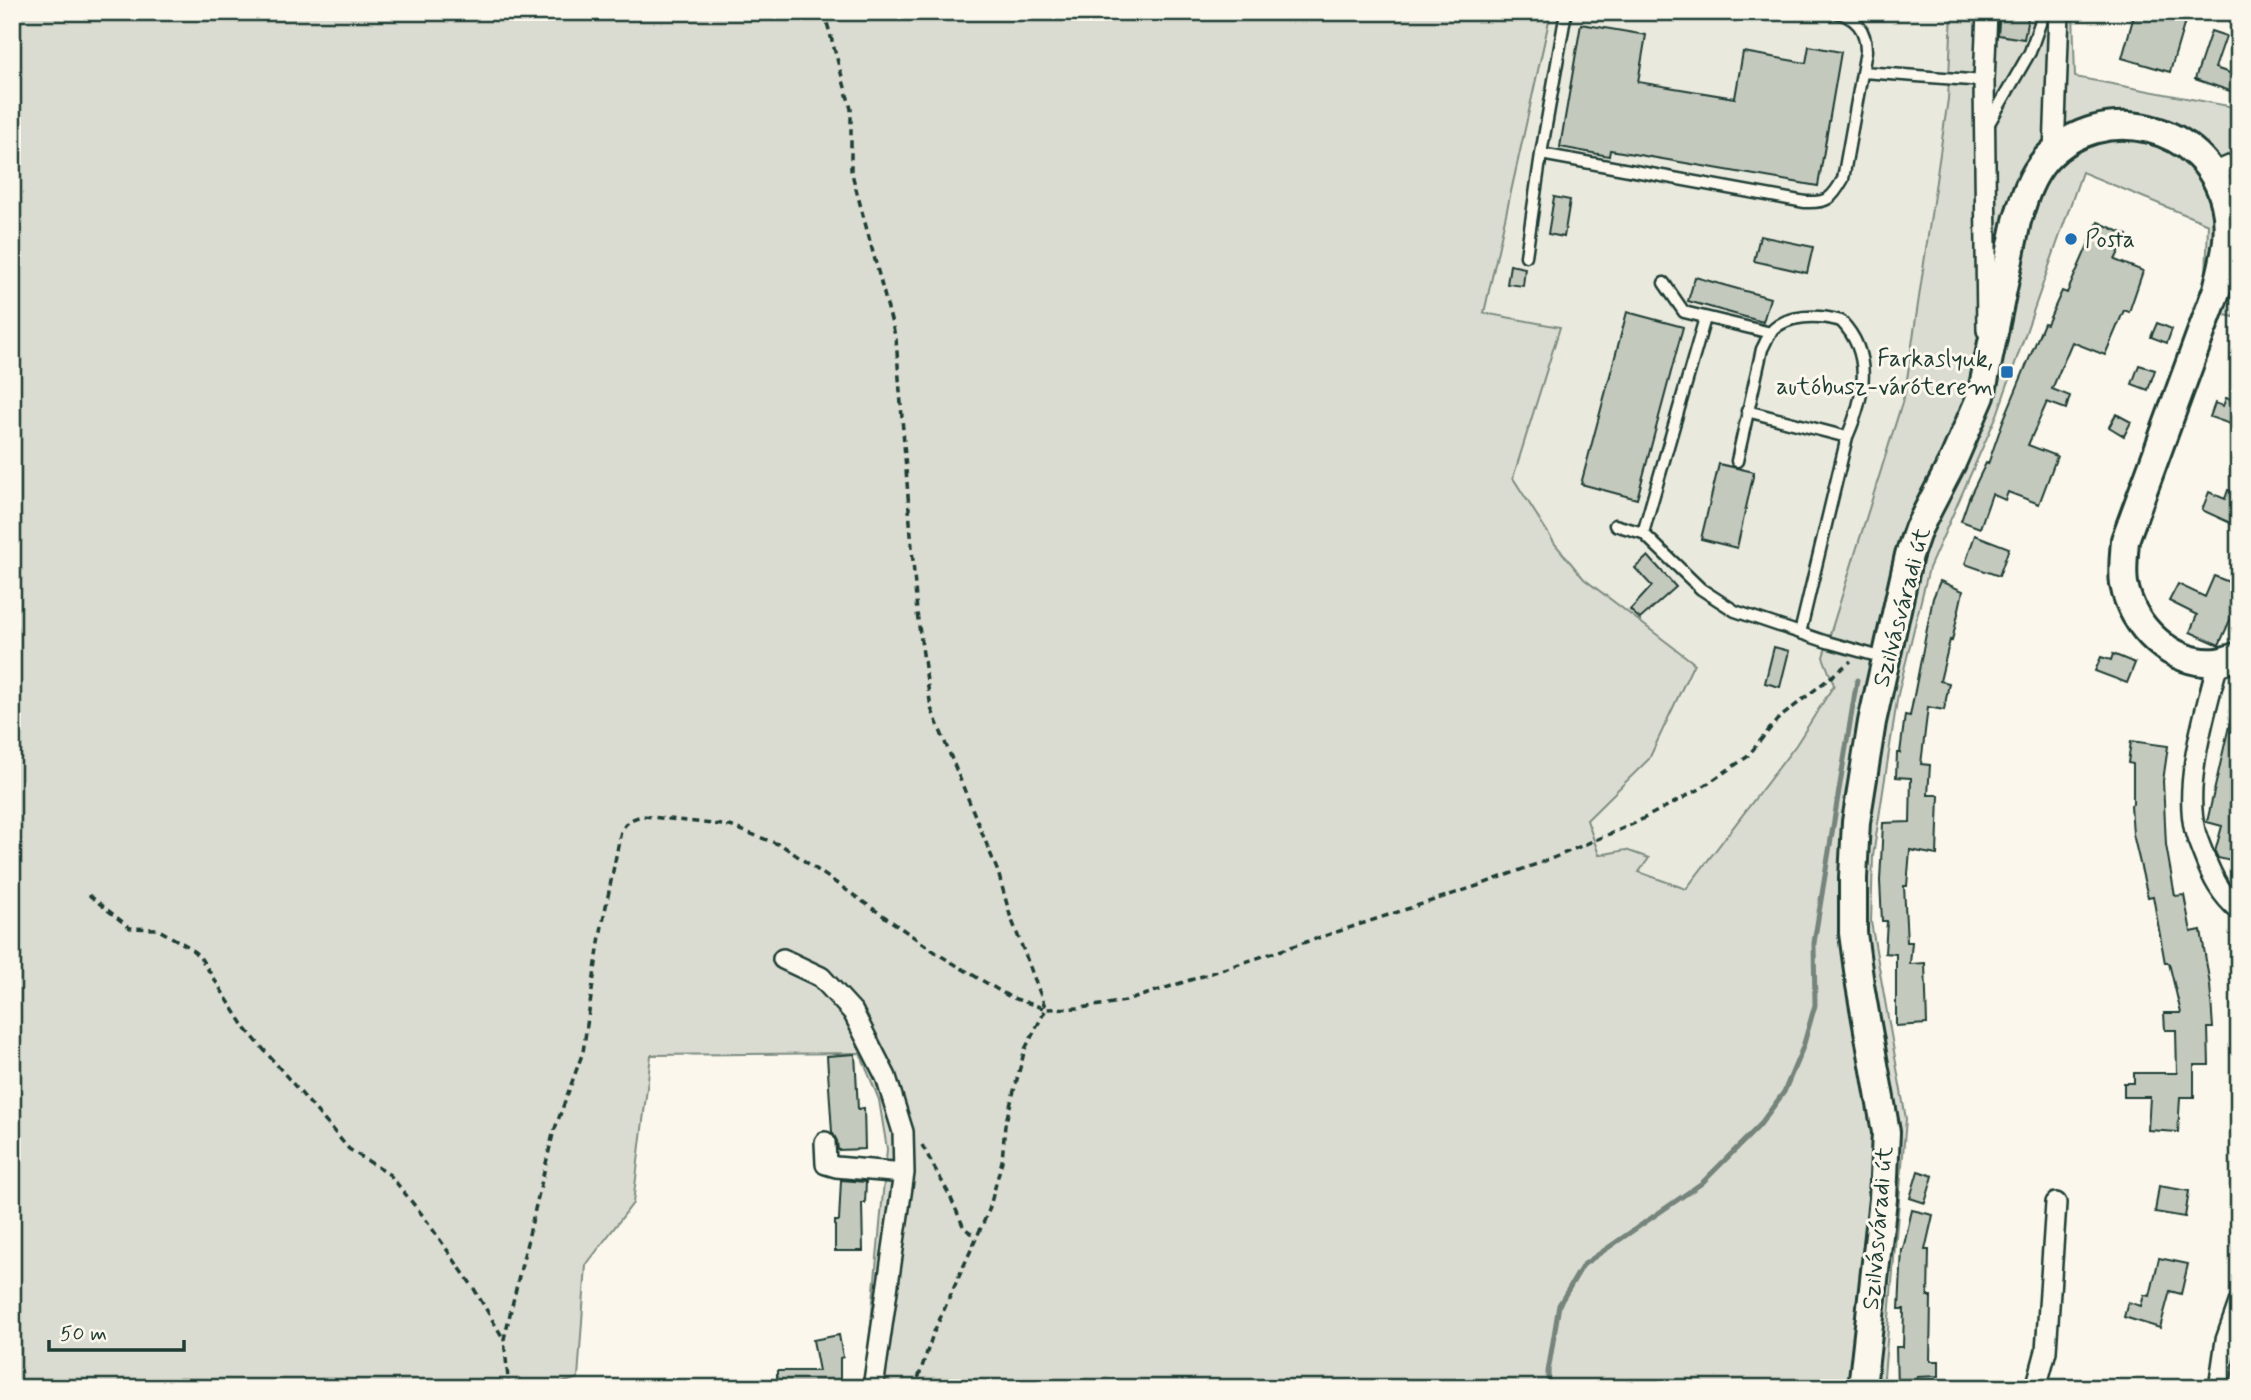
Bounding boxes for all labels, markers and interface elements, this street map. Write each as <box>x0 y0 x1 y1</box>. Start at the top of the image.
place label: Posta <box>2085 225 2135 256</box>
marker: Posta <box>2063 231 2079 247</box>
place label: Farkaslyuk, autóbusz-váróterem <box>1776 344 1993 403</box>
marker: Farkaslyuk, autóbusz-váróterem <box>1999 364 2015 380</box>
street label: Szilvásváradi út <box>1866 524 1939 691</box>
street label: Szilvásváradi út <box>1856 1145 1901 1311</box>
scale bar <box>49 1309 184 1353</box>
text: 50 m <box>60 1320 107 1348</box>

